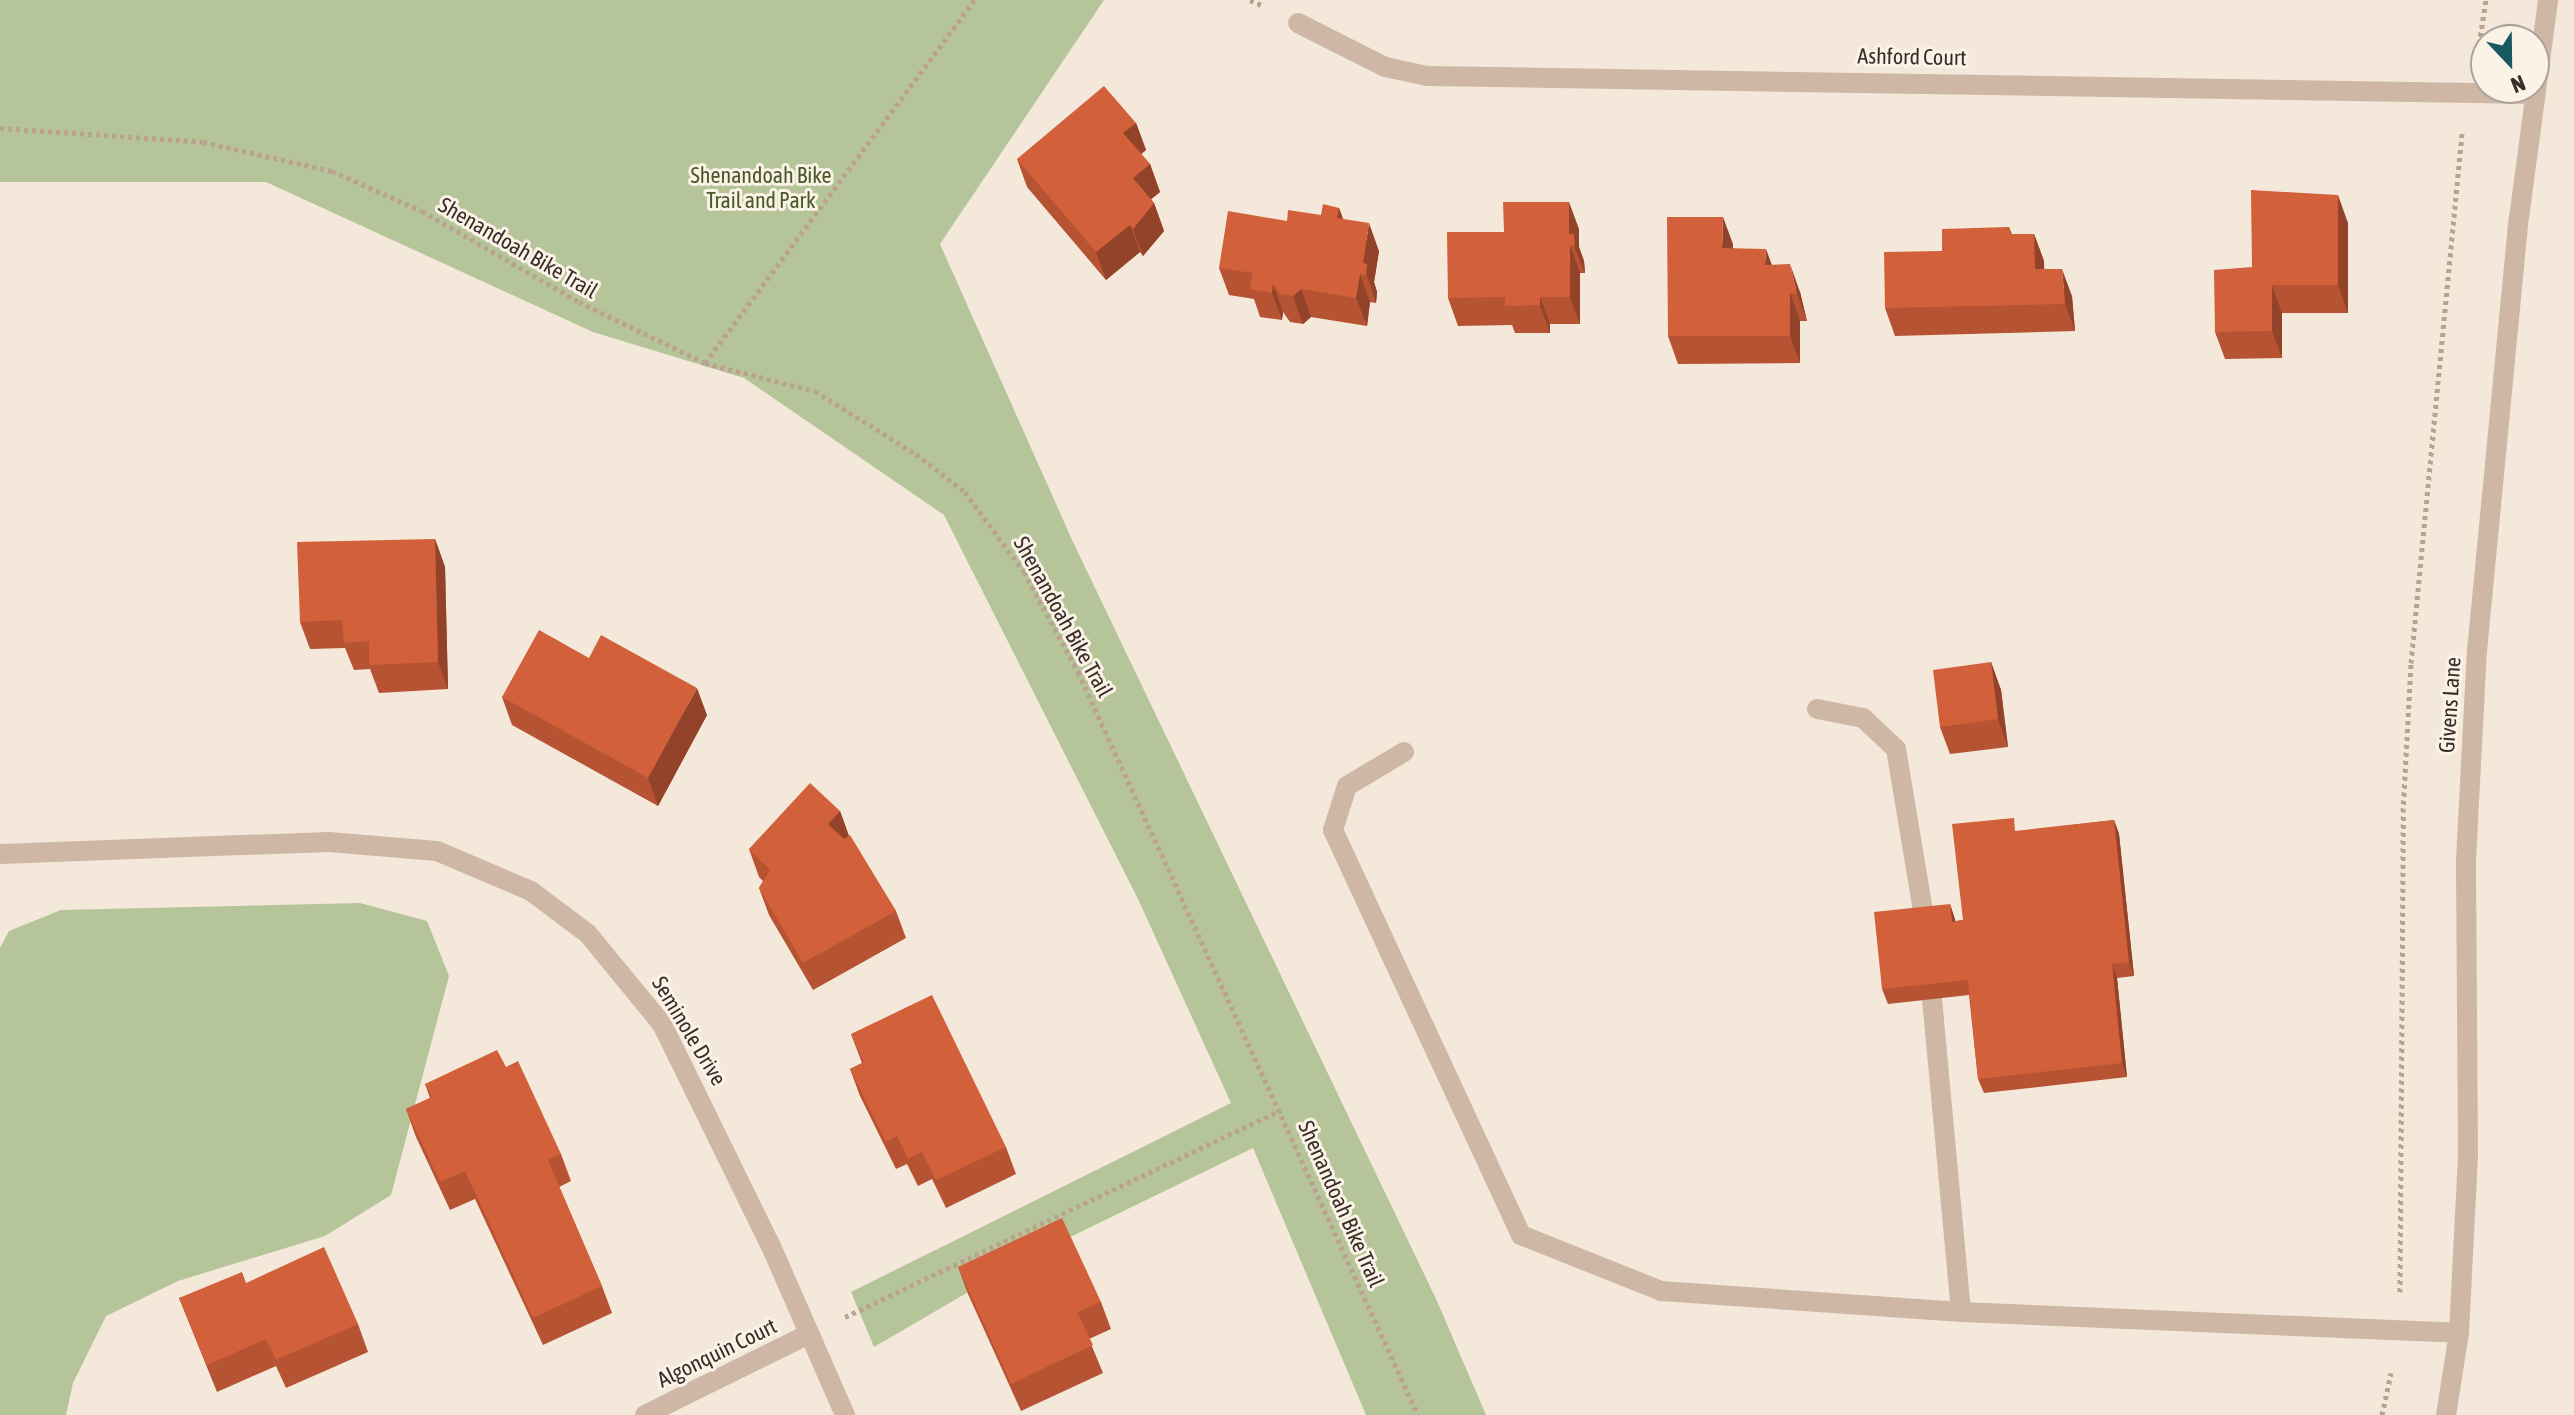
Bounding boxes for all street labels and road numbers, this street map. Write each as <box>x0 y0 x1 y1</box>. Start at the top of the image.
street label: Ashford Court <box>1857 43 1967 71</box>
street label: Shenandoah Bike Trail <box>434 192 602 304</box>
street label: Shenandoah Bike Trail <box>1008 532 1118 702</box>
street label: Givens Lane <box>2433 656 2467 754</box>
street label: Seminole Drive <box>646 972 732 1090</box>
street label: Shenandoah Bike Trail <box>1292 1117 1390 1291</box>
street label: Algonquin Court <box>653 1313 781 1393</box>

